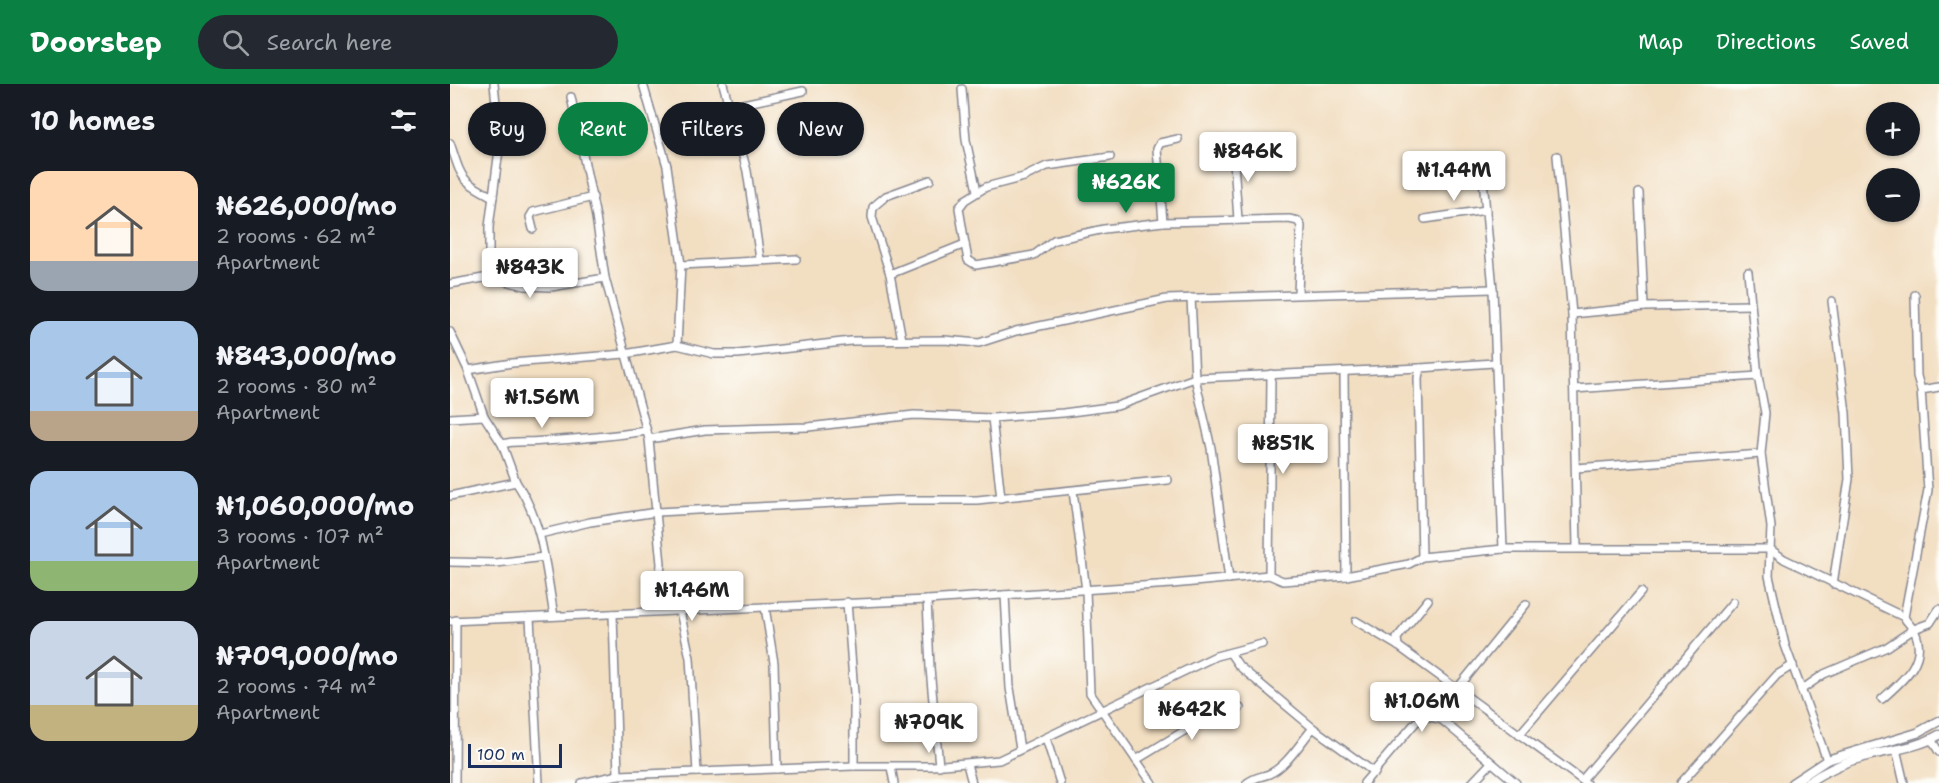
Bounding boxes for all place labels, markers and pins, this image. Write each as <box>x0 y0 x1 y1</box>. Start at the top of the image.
pin: ₦846K <box>1206 132 1290 183</box>
pin: ₦1.44M <box>1405 151 1503 202</box>
pin: ₦626K <box>1084 163 1168 214</box>
pin: ₦843K <box>488 248 572 299</box>
pin: ₦1.56M <box>493 378 591 429</box>
pin: ₦851K <box>1241 424 1325 475</box>
pin: ₦1.46M <box>643 571 741 622</box>
pin: ₦1.06M <box>1373 682 1471 733</box>
pin: ₦642K <box>1150 690 1234 741</box>
pin: ₦709K <box>887 703 971 754</box>

